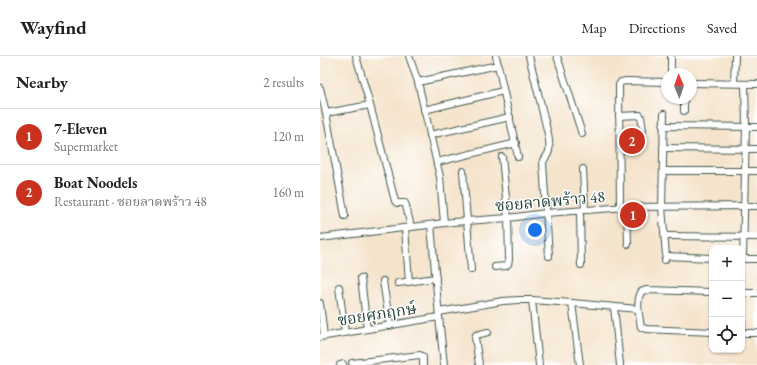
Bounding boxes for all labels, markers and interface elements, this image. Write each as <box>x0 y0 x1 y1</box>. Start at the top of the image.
text: Wayfind <box>20 15 87 40</box>
text: Map <box>581 19 607 37</box>
text: Directions <box>629 19 685 37</box>
text: Saved <box>707 19 737 37</box>
north arrow <box>661 68 697 104</box>
text: Nearby <box>16 71 68 93</box>
text: 2 results <box>263 74 304 91</box>
text: 7-Eleven <box>54 119 107 138</box>
pin: 2 <box>619 126 645 156</box>
text: 1 <box>26 128 32 145</box>
text: 120 m <box>273 128 304 145</box>
text: Supermarket <box>54 138 118 155</box>
text: Boat Noodels <box>54 173 137 192</box>
text: 2 <box>26 184 32 201</box>
text: 160 m <box>273 184 304 201</box>
street label: ซอยลาดพร้าว 48 <box>494 186 606 216</box>
text: Restaurant · ซอยลาดพร้าว 48 <box>54 193 207 210</box>
pin: 1 <box>620 200 646 230</box>
your location <box>525 220 545 240</box>
map controls <box>709 245 745 353</box>
button: + <box>709 245 745 281</box>
button: − <box>709 281 745 317</box>
street label: ซอยศุภฤกษ์ <box>336 297 418 332</box>
button: locate <box>709 317 745 353</box>

